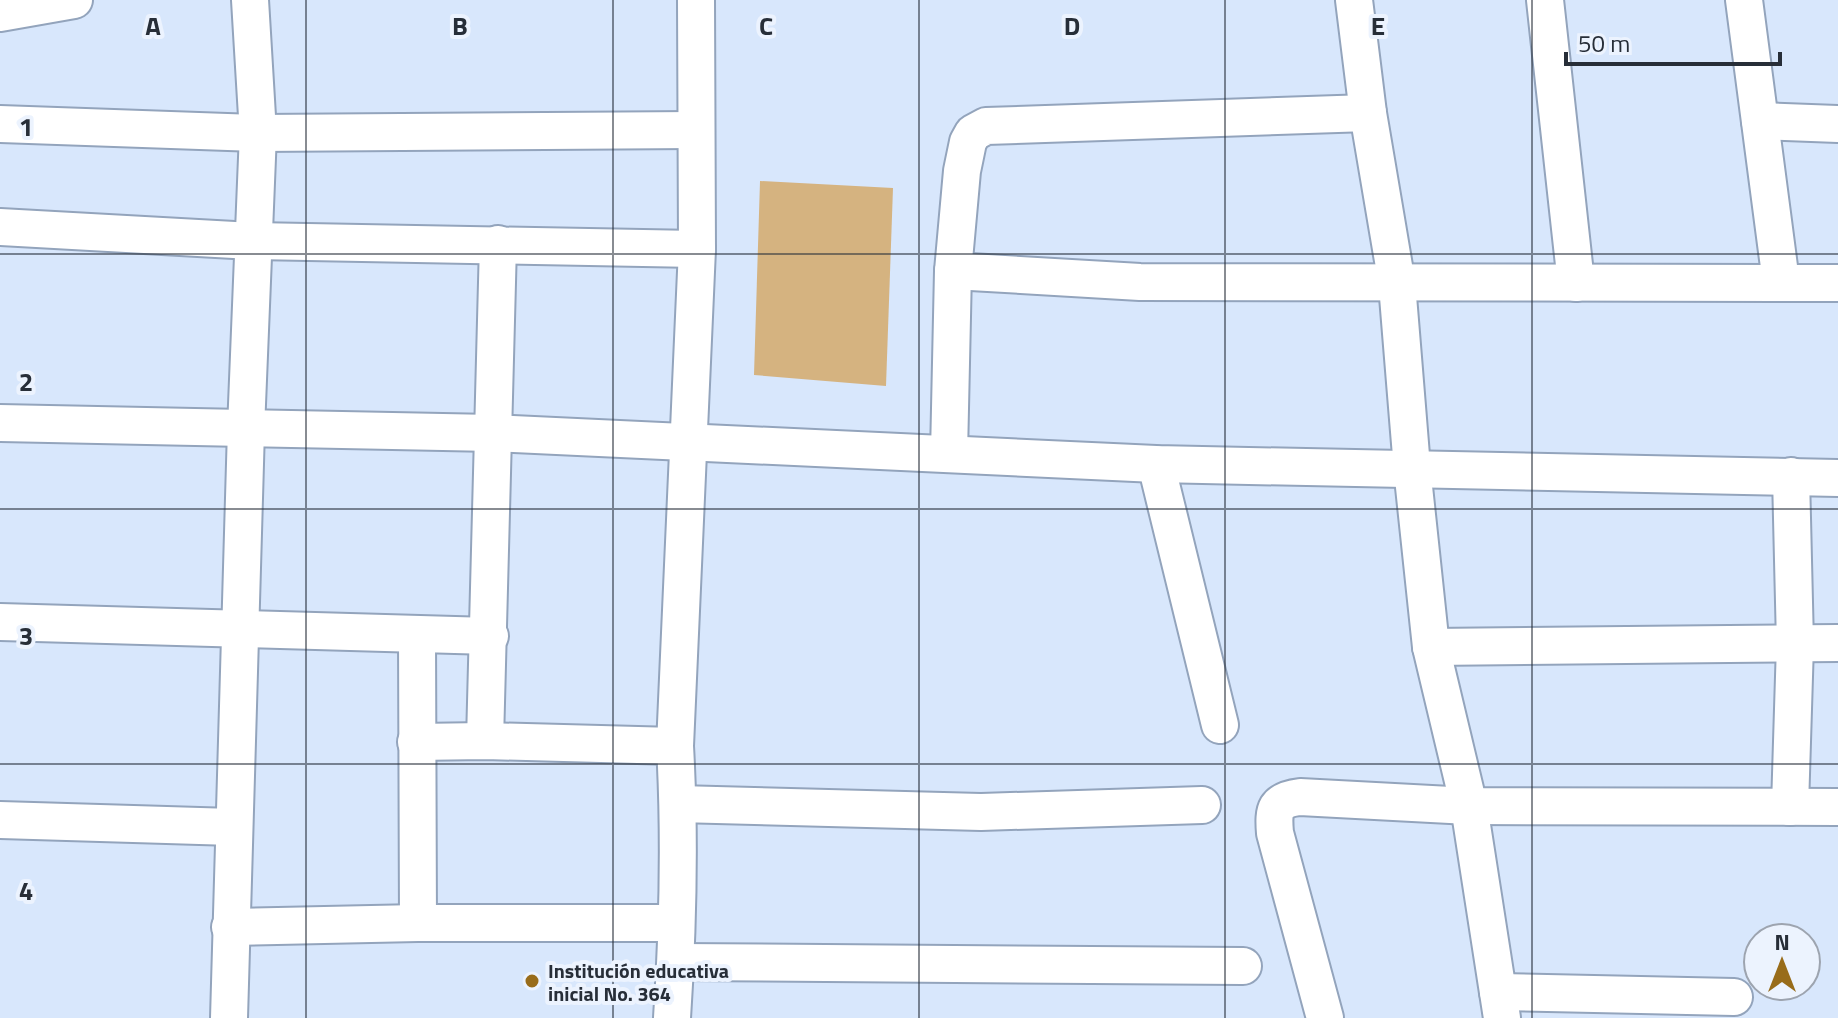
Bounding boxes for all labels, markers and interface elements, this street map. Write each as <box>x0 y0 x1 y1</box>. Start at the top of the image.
text: A <box>145 6 161 45</box>
text: B <box>452 6 468 45</box>
text: C <box>759 6 773 45</box>
text: D <box>1064 6 1080 45</box>
text: E <box>1371 6 1385 45</box>
scale bar <box>1566 16 1780 66</box>
text: 50 m <box>1578 25 1630 61</box>
text: 1 <box>19 107 33 146</box>
text: 2 <box>19 362 33 401</box>
text: 3 <box>19 616 33 655</box>
text: 4 <box>19 871 33 910</box>
north arrow <box>1742 922 1822 1002</box>
text: N <box>1774 925 1790 959</box>
place label: Institución educativa inicial No. 364 <box>548 955 729 1009</box>
marker: Institución educativa inicial No. 364 <box>523 972 541 990</box>

